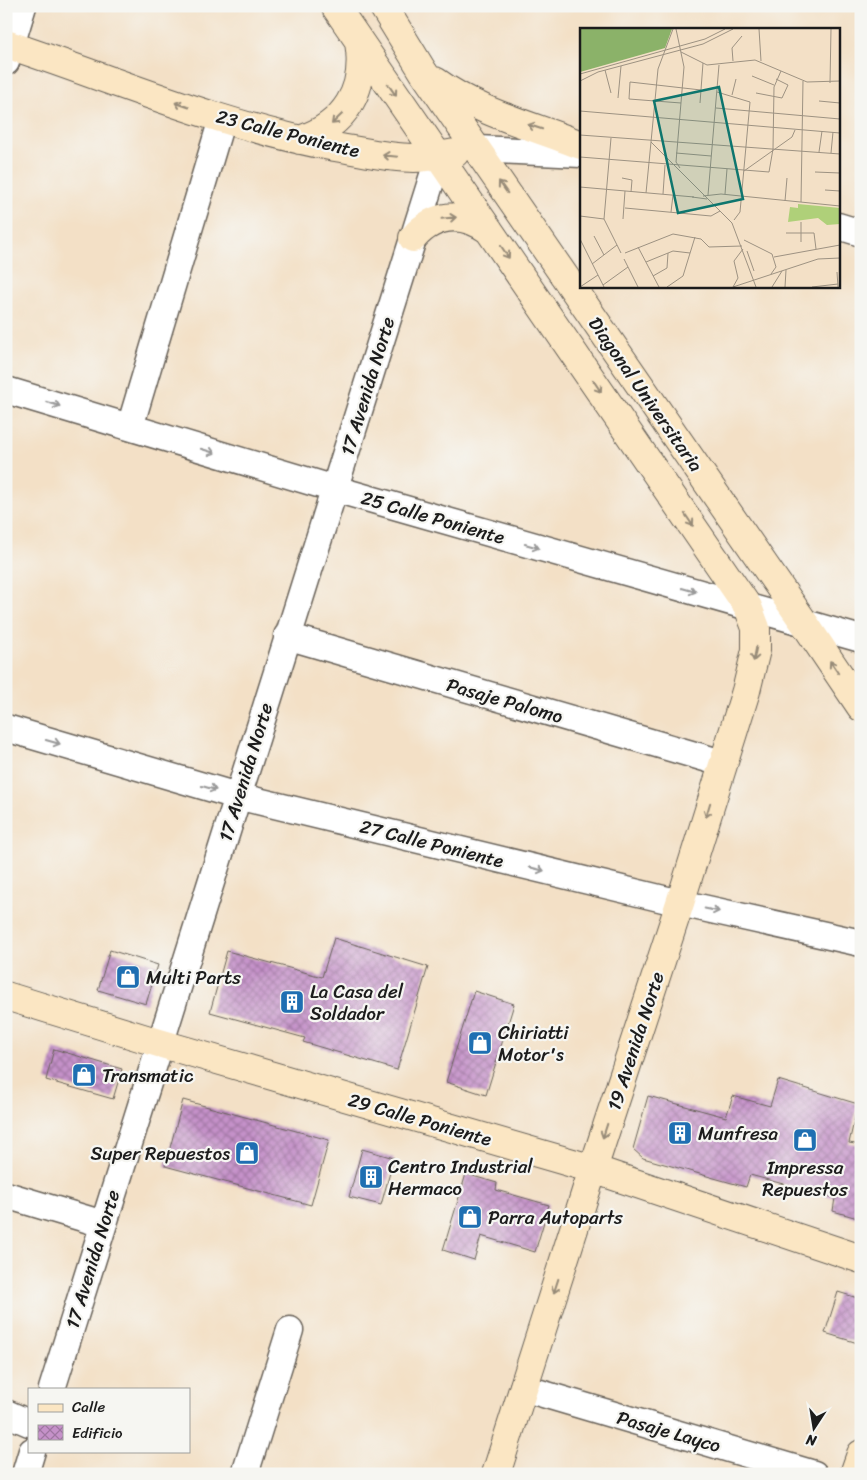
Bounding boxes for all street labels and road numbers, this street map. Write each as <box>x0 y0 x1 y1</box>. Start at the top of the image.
street label: 23 Calle Poniente <box>213 100 363 167</box>
street label: Diagonal Universitaria <box>579 310 712 479</box>
street label: 17 Avenida Norte <box>331 312 404 460</box>
street label: 25 Calle Poniente <box>357 481 509 554</box>
street label: Pasaje Palomo <box>443 668 567 733</box>
street label: 17 Avenida Norte <box>209 698 282 846</box>
street label: 27 Calle Poniente <box>356 810 507 877</box>
street label: 19 Avenida Norte <box>597 967 674 1115</box>
street label: 29 Calle Poniente <box>344 1083 496 1156</box>
street label: 17 Avenida Norte <box>56 1185 129 1333</box>
street label: Pasaje Layco <box>613 1401 725 1462</box>

